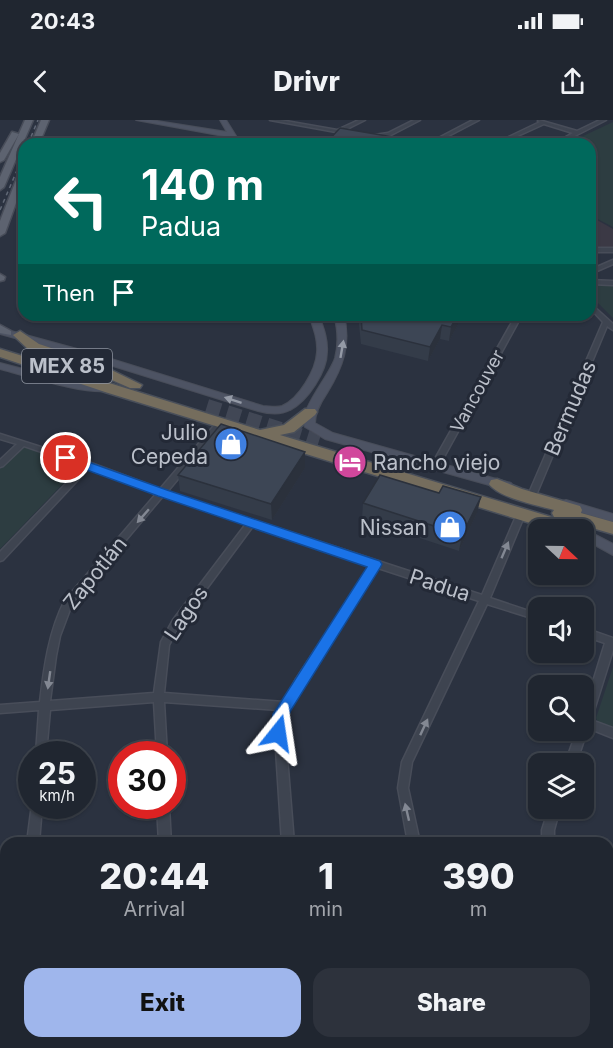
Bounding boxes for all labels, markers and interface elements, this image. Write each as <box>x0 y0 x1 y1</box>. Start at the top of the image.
text: 20:43 <box>30 8 95 34</box>
icon: back <box>24 65 57 98</box>
text: Drivr <box>273 65 340 98</box>
icon: share <box>556 65 589 98</box>
text: 140 m <box>141 159 264 210</box>
icon: left <box>42 162 120 240</box>
text: Padua <box>141 210 221 243</box>
icon: arrive <box>107 276 140 309</box>
text: Then <box>42 280 95 306</box>
one-way arrow <box>338 339 347 358</box>
street label: Vancouver <box>446 346 508 436</box>
road number: MEX 85 <box>22 349 112 383</box>
street label: Bermudas <box>539 357 601 459</box>
one-way arrow <box>224 394 242 404</box>
place label: Julio Cepeda <box>131 420 208 469</box>
shop icon: Julio Cepeda <box>213 426 249 462</box>
pin <box>40 432 91 483</box>
icon: arrive <box>49 441 82 474</box>
hotel icon: Rancho viejo <box>332 444 368 480</box>
place label: Rancho viejo <box>373 450 500 475</box>
one-way arrow <box>136 508 149 524</box>
shop icon: Nissan <box>432 509 468 545</box>
place label: Nissan <box>360 515 427 540</box>
north arrow <box>528 519 594 585</box>
map controls <box>528 519 594 819</box>
street label: Zapotlán <box>58 531 132 615</box>
one-way arrow <box>501 542 510 559</box>
street label: Padua <box>407 563 473 607</box>
street label: Lagos <box>159 581 213 645</box>
button: sound <box>528 597 594 663</box>
one-way arrow <box>44 671 53 690</box>
button: search <box>528 675 594 741</box>
position arrow <box>246 701 310 765</box>
one-way arrow <box>419 719 428 736</box>
speed limit sign: 30 <box>108 741 186 819</box>
button: layers <box>528 753 594 819</box>
text: 25 <box>38 755 76 791</box>
text: km/h <box>39 786 75 805</box>
one-way arrow <box>402 803 411 822</box>
text: 20:44 <box>99 854 209 898</box>
text: 1 <box>318 854 334 898</box>
text: 390 <box>442 854 515 898</box>
text: Arrival <box>124 897 185 921</box>
text: min <box>309 897 343 921</box>
text: m <box>470 897 487 921</box>
button: Exit <box>24 968 301 1037</box>
button: Share <box>313 968 590 1037</box>

